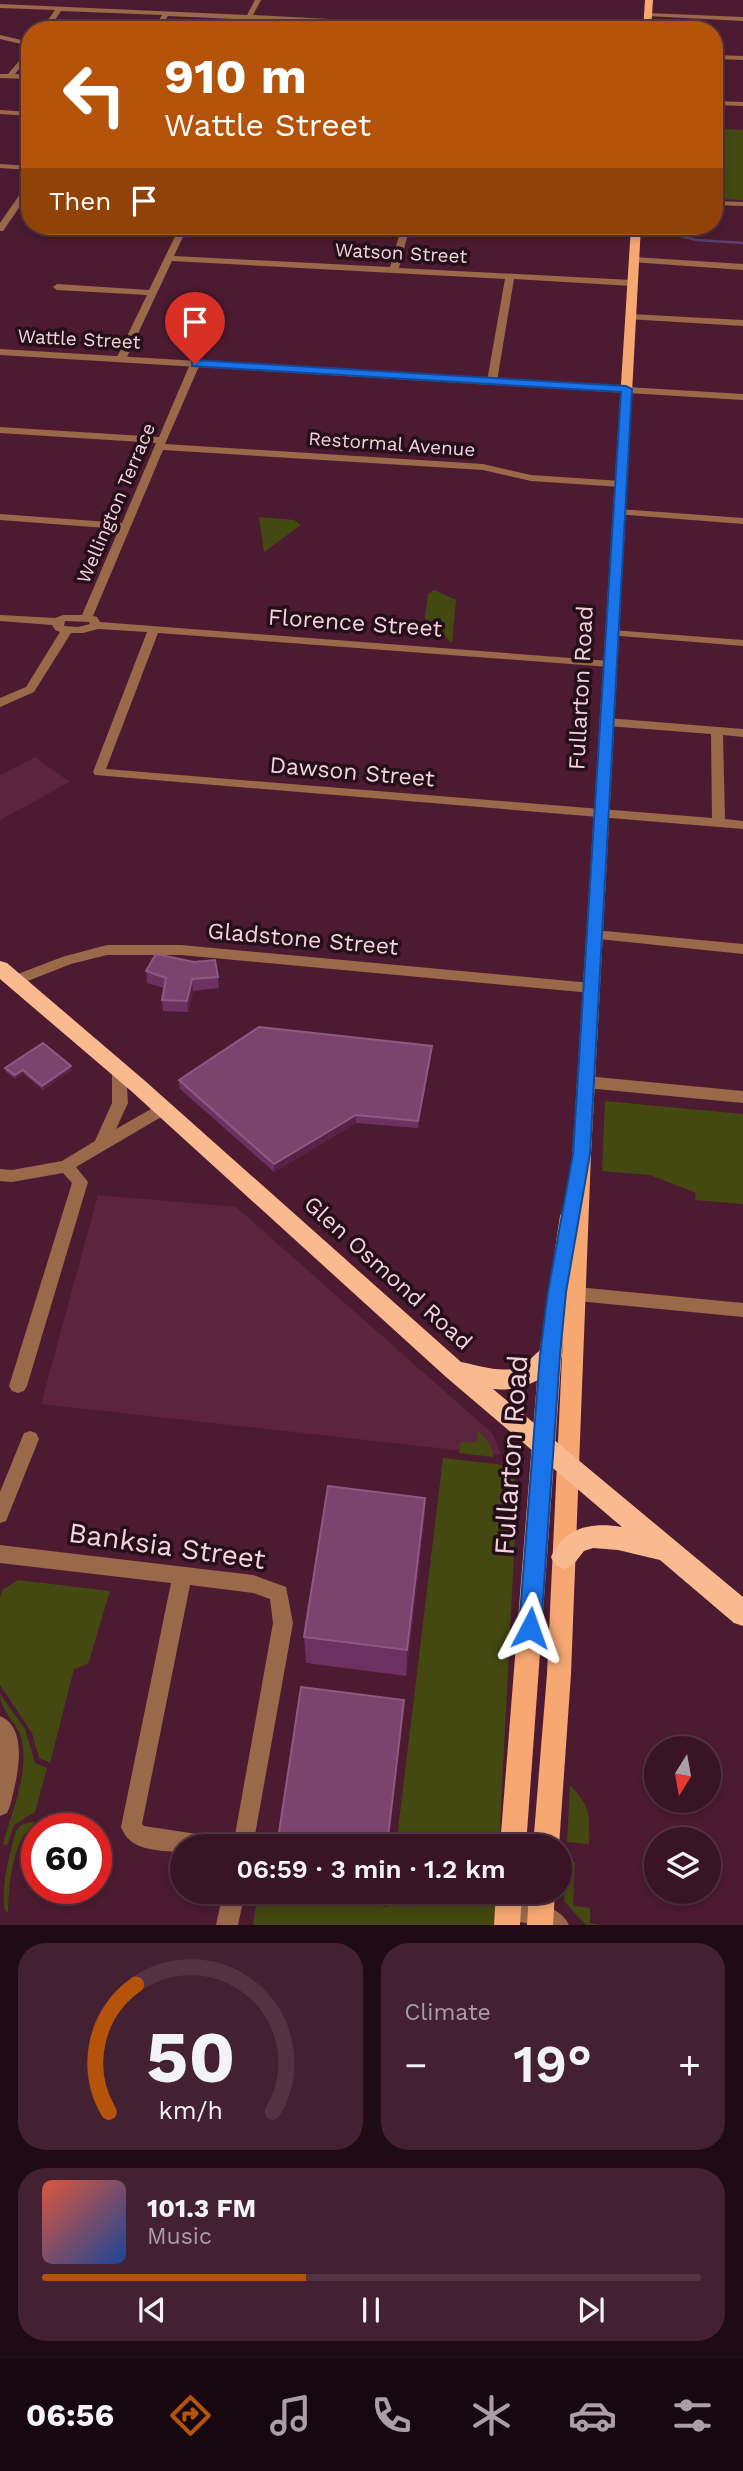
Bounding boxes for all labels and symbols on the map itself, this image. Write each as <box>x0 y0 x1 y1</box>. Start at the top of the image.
street label: Watson Street <box>334 238 468 268</box>
pin <box>165 292 225 364</box>
street label: Wattle Street <box>17 324 141 354</box>
street label: Wellington Terrace <box>72 419 160 587</box>
street label: Restormal Avenue <box>308 427 476 461</box>
street label: Florence Street <box>267 603 443 643</box>
street label: Fullarton Road <box>563 605 599 771</box>
street label: Dawson Street <box>268 751 436 793</box>
street label: Gladstone Street <box>207 917 400 961</box>
street label: Glen Osmond Road <box>298 1190 478 1356</box>
street label: Fullarton Road <box>488 1354 534 1556</box>
street label: Banksia Street <box>67 1516 268 1576</box>
position arrow <box>493 1591 567 1665</box>
north arrow <box>644 1736 721 1813</box>
speed limit sign: 60 <box>21 1813 112 1904</box>

